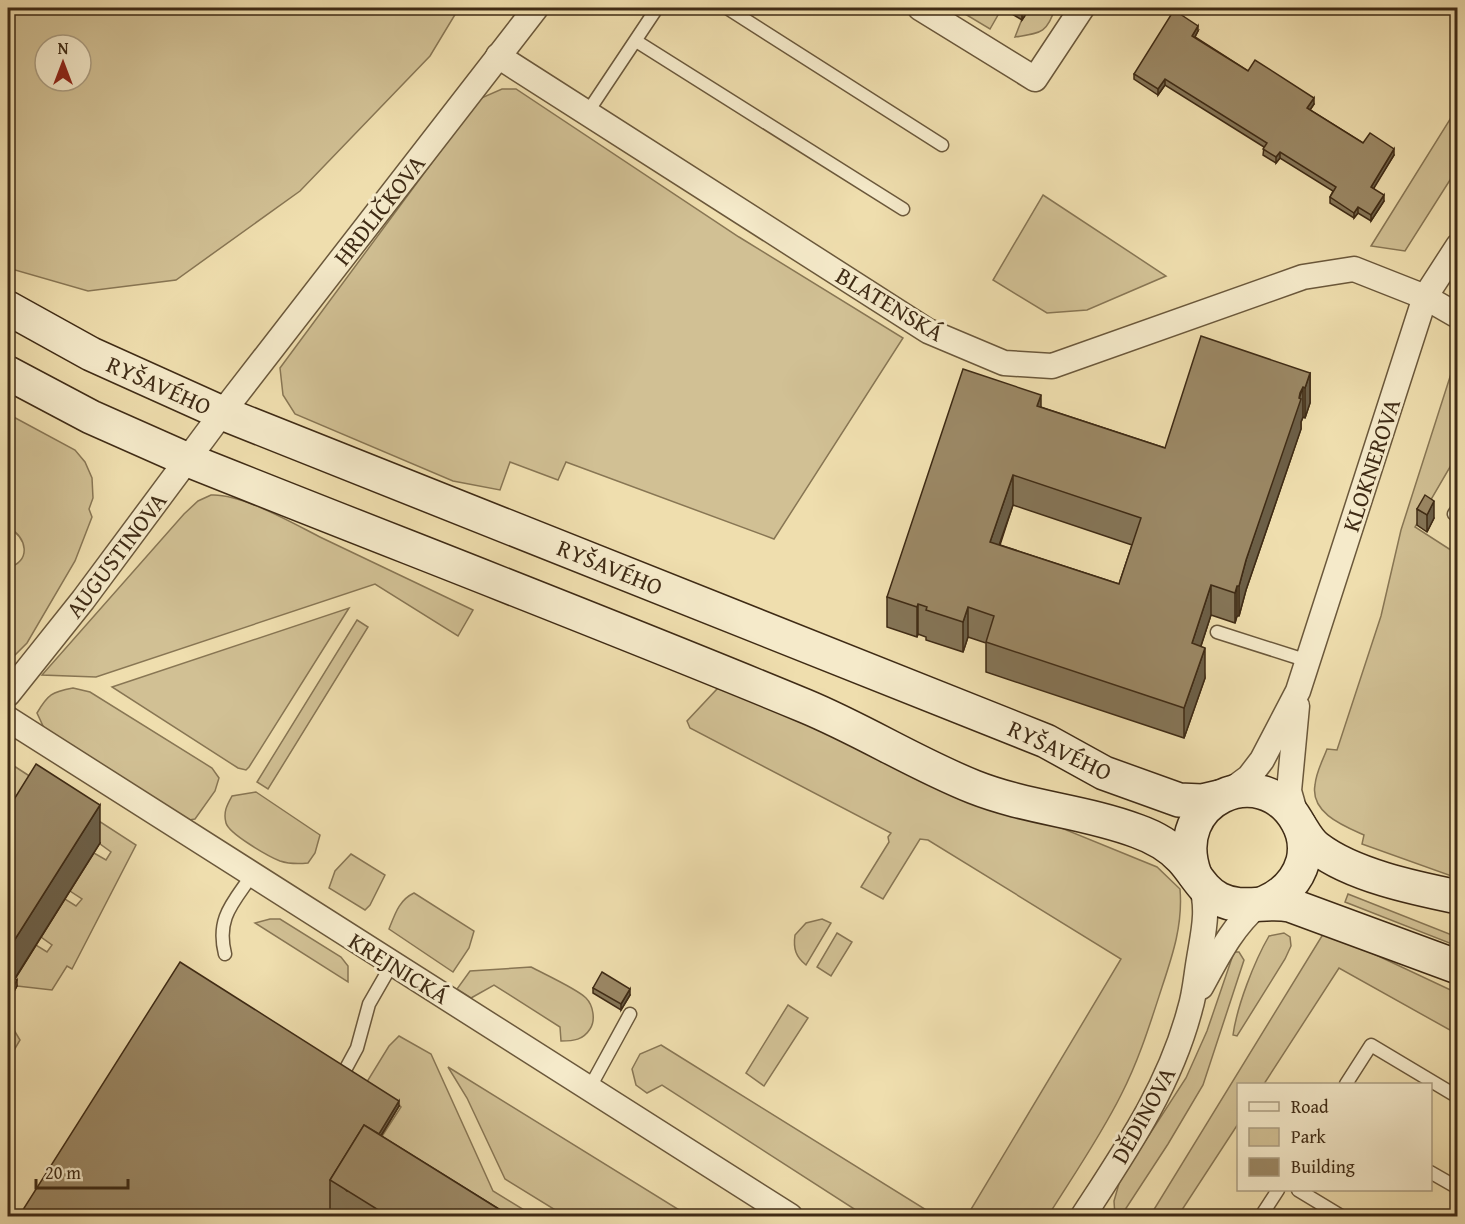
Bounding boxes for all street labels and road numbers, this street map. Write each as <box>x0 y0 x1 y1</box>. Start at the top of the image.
street label: HRDLIČKOVA <box>325 147 434 273</box>
street label: BLATENSKÁ <box>829 258 951 350</box>
street label: RYŠAVÉHO <box>101 346 217 424</box>
street label: KLOKNEROVA <box>1333 393 1409 536</box>
street label: AUGUSTINOVA <box>57 484 175 625</box>
street label: RYŠAVÉHO <box>552 530 668 604</box>
street label: RYŠAVÉHO <box>1002 711 1118 789</box>
street label: KREJNICKÁ <box>342 923 456 1013</box>
street label: DĚDINOVA <box>1102 1060 1184 1170</box>

